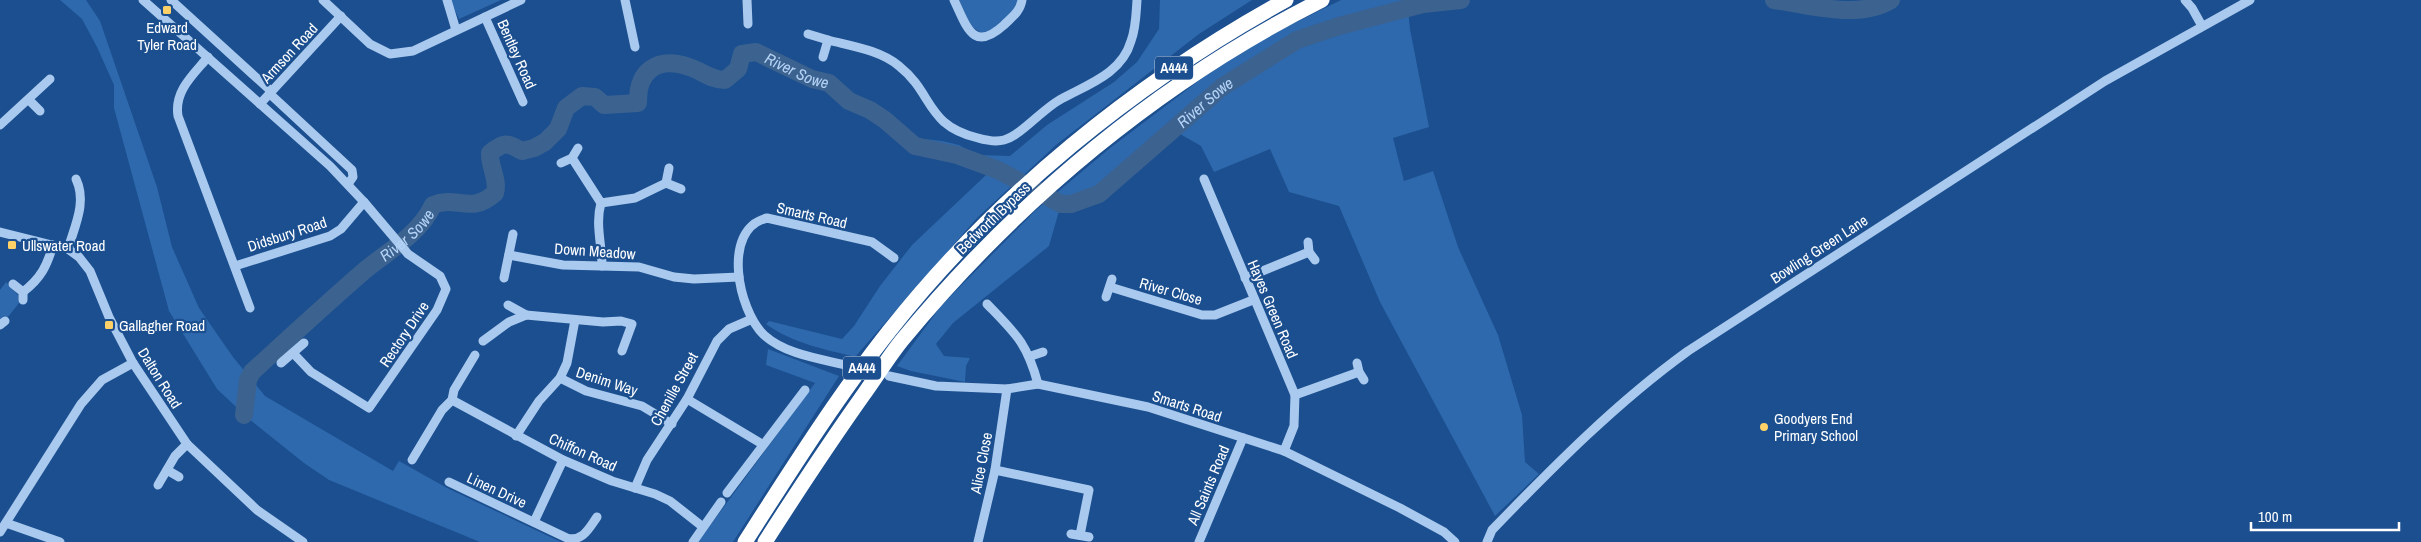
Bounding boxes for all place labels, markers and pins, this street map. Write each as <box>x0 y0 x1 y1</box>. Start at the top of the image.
marker: Edward Tyler Road <box>161 4 173 16</box>
place label: Edward Tyler Road <box>137 17 197 55</box>
place label: Ullswater Road <box>22 235 105 256</box>
marker: Ullswater Road <box>6 239 18 251</box>
place label: Gallagher Road <box>119 315 205 336</box>
marker: Gallagher Road <box>103 319 115 331</box>
place label: Goodyers End Primary School <box>1774 408 1858 446</box>
marker: Goodyers End Primary School <box>1758 421 1770 433</box>

